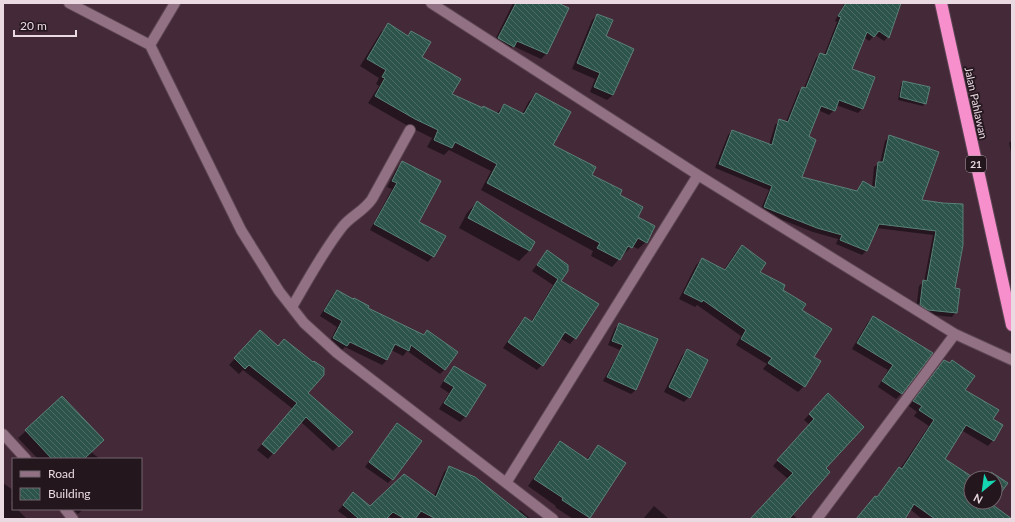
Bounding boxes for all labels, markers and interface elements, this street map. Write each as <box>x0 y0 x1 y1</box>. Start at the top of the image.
scale bar <box>14 12 76 38</box>
text: 20 m <box>20 18 47 33</box>
street label: Jalan Pahlawan <box>963 66 990 140</box>
road number: 21 <box>966 156 986 172</box>
legend <box>12 458 142 510</box>
text: Road <box>48 466 75 481</box>
north arrow <box>963 470 1003 510</box>
text: Building <box>48 486 91 501</box>
text: N <box>971 491 985 507</box>

